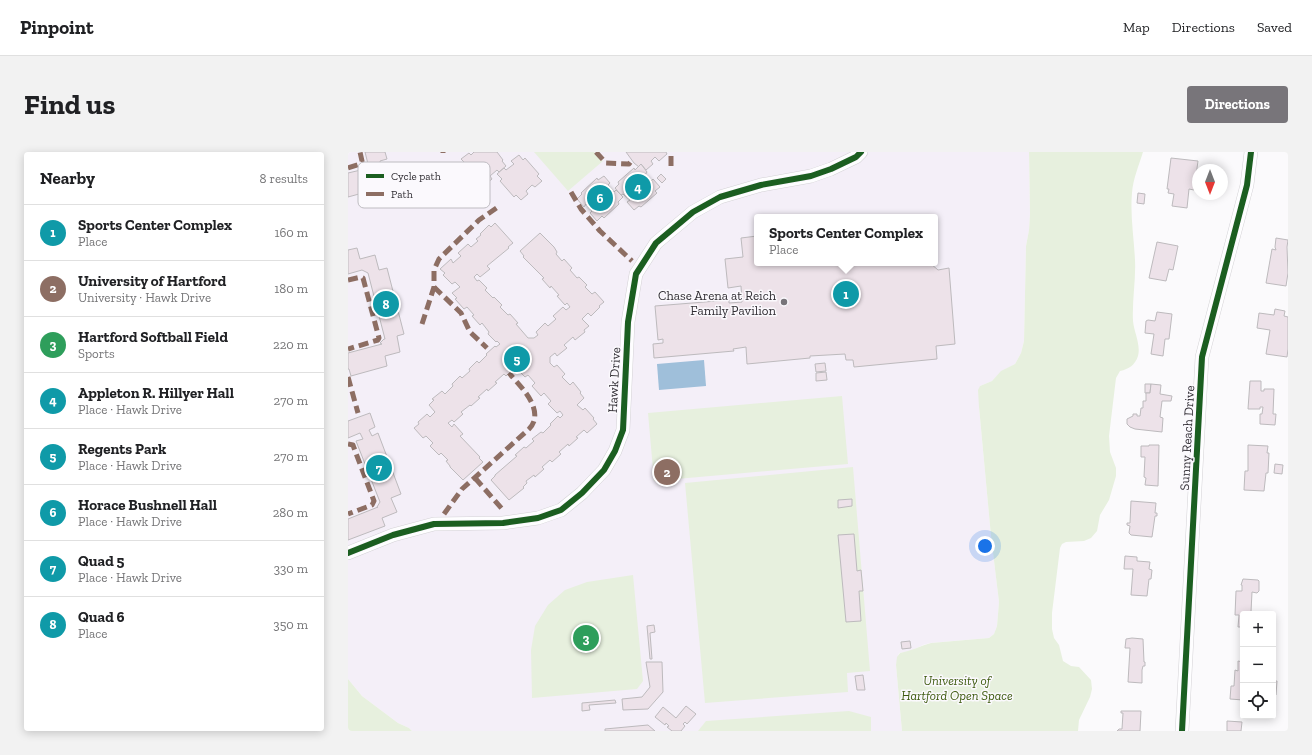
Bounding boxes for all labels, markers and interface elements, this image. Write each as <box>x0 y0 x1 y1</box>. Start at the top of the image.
text: Pinpoint <box>20 16 94 39</box>
text: Map <box>1123 19 1150 36</box>
text: Directions <box>1172 19 1235 36</box>
text: Saved <box>1257 19 1292 36</box>
button: Directions <box>1187 86 1288 123</box>
text: Find us <box>24 88 115 121</box>
legend <box>358 162 490 208</box>
north arrow <box>1192 164 1228 200</box>
text: Nearby <box>40 168 95 188</box>
text: Cycle path <box>391 170 442 183</box>
text: 8 results <box>260 171 308 186</box>
pin: 4 <box>625 172 651 202</box>
pin: 6 <box>587 183 613 213</box>
text: Path <box>391 188 414 201</box>
popup <box>754 214 938 266</box>
text: Sports Center Complex <box>78 216 232 234</box>
text: Sports Center Complex <box>769 224 923 242</box>
text: 1 <box>50 225 56 240</box>
text: 160 m <box>274 225 308 240</box>
text: Place <box>78 234 107 249</box>
text: Place <box>769 242 798 257</box>
text: University of Hartford <box>78 272 226 290</box>
pin: 1 <box>833 279 859 309</box>
text: 2 <box>50 281 56 296</box>
text: 180 m <box>274 281 308 296</box>
place label: Chase Arena at Reich Family Pavilion <box>658 288 777 318</box>
pin: 8 <box>373 289 399 319</box>
text: University · Hawk Drive <box>78 290 211 305</box>
marker: Chase Arena at Reich Family Pavilion <box>779 297 789 307</box>
text: Hartford Softball Field <box>78 328 228 346</box>
text: 3 <box>50 337 56 352</box>
text: 220 m <box>273 337 308 352</box>
pin: 5 <box>504 344 530 374</box>
text: Sports <box>78 346 115 361</box>
street label: Hawk Drive <box>605 347 623 413</box>
text: Appleton R. Hillyer Hall <box>78 384 234 402</box>
street label: Sunny Reach Drive <box>1177 385 1197 491</box>
text: 4 <box>49 393 57 408</box>
text: 270 m <box>274 393 308 408</box>
text: Place · Hawk Drive <box>78 402 182 417</box>
text: Regents Park <box>78 440 166 458</box>
text: 5 <box>50 449 56 464</box>
text: 270 m <box>274 449 308 464</box>
pin: 7 <box>366 453 392 483</box>
pin: 2 <box>654 457 680 487</box>
text: Place · Hawk Drive <box>78 458 182 473</box>
text: Horace Bushnell Hall <box>78 496 217 514</box>
text: 6 <box>50 505 56 520</box>
text: 280 m <box>273 505 308 520</box>
text: Place · Hawk Drive <box>78 514 182 529</box>
your location <box>975 536 995 556</box>
text: Quad 5 <box>78 552 124 570</box>
text: 7 <box>50 561 56 576</box>
text: 330 m <box>274 561 308 576</box>
text: Place · Hawk Drive <box>78 570 182 585</box>
text: Quad 6 <box>78 608 125 626</box>
map controls <box>1240 611 1276 719</box>
button: + <box>1240 611 1276 647</box>
text: 8 <box>49 617 57 632</box>
text: 350 m <box>273 617 308 632</box>
pin: 3 <box>573 623 599 653</box>
text: Place <box>78 626 107 641</box>
button: − <box>1240 647 1276 683</box>
park label: University of Hartford Open Space <box>901 673 1013 703</box>
button: locate <box>1240 683 1276 719</box>

